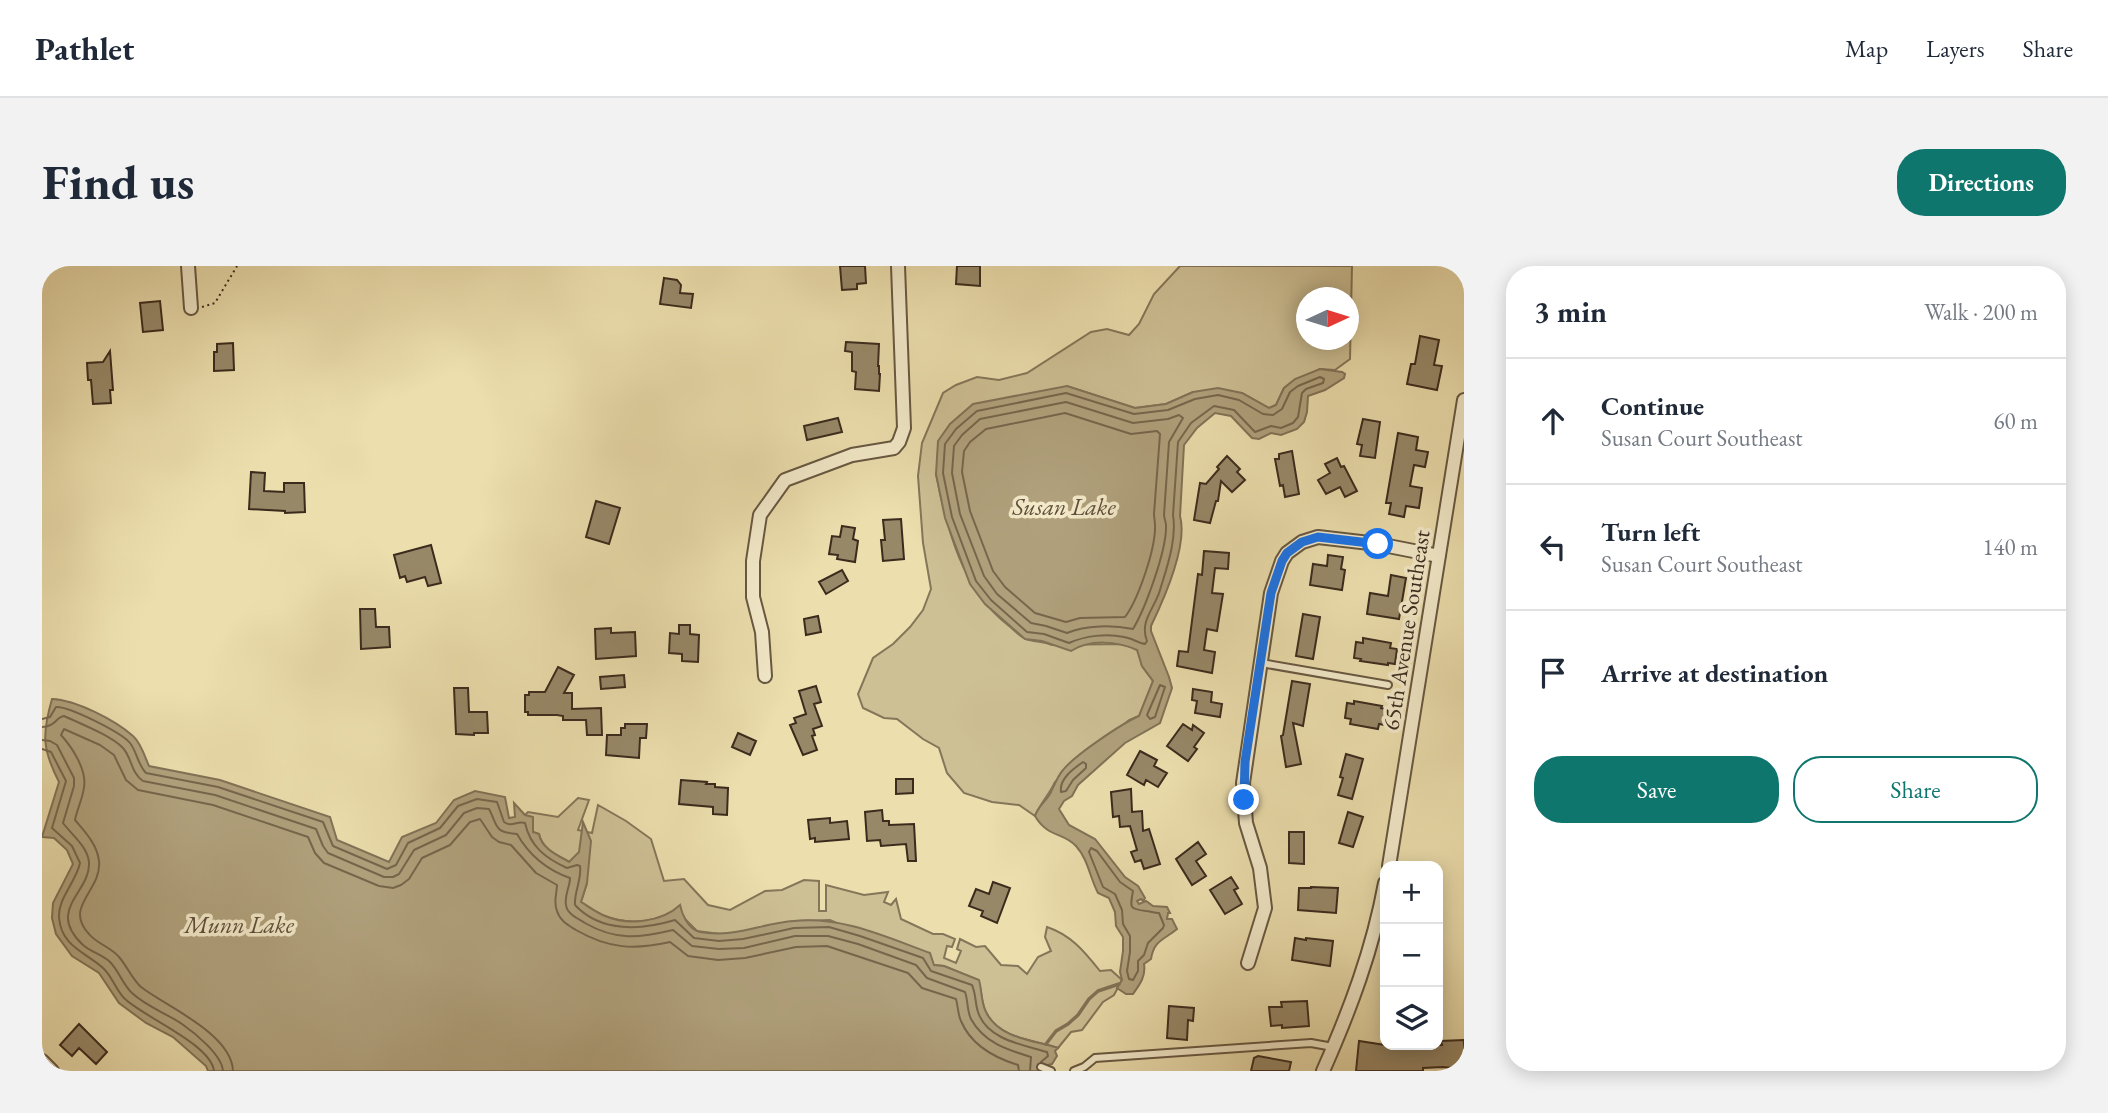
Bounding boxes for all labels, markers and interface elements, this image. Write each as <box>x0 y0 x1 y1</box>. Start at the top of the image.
text: Pathlet <box>35 27 134 70</box>
text: Map <box>1845 33 1888 64</box>
text: Layers <box>1926 33 1985 64</box>
text: Share <box>2023 33 2073 64</box>
button: Directions <box>1897 149 2066 216</box>
text: Find us <box>42 150 194 214</box>
north arrow <box>1296 287 1359 350</box>
text: 3 min <box>1534 292 1607 331</box>
text: Walk · 200 m <box>1924 297 2038 327</box>
text: Continue <box>1601 389 1704 423</box>
icon: ahead <box>1534 402 1572 440</box>
text: 60 m <box>1993 406 2038 436</box>
text: Susan Court Southeast <box>1601 423 1803 453</box>
water label: Susan Lake <box>1011 491 1116 522</box>
text: Turn left <box>1601 515 1700 549</box>
street label: 65th Avenue Southeast <box>1375 527 1437 732</box>
route start <box>1362 528 1393 559</box>
icon: left <box>1534 528 1572 566</box>
text: 140 m <box>1982 532 2038 562</box>
text: Susan Court Southeast <box>1601 549 1803 579</box>
icon: arrive <box>1534 654 1572 692</box>
text: Arrive at destination <box>1601 656 1828 690</box>
button: Save <box>1534 756 1779 823</box>
button: Share <box>1793 756 2038 823</box>
route end <box>1228 784 1259 815</box>
map controls <box>1380 861 1443 1050</box>
button: + <box>1380 861 1443 924</box>
water label: Munn Lake <box>182 909 295 940</box>
button: − <box>1380 924 1443 987</box>
button: layers <box>1380 987 1443 1050</box>

